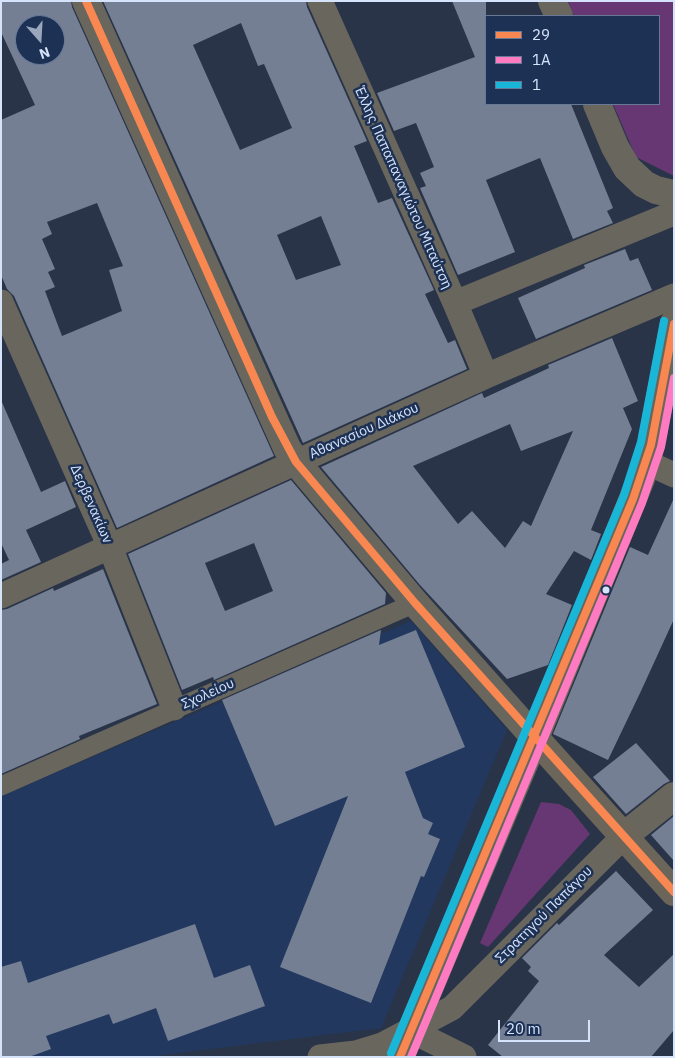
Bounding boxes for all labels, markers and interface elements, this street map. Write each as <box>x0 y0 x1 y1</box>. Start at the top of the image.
north arrow <box>15 15 65 65</box>
legend <box>485 15 660 105</box>
text: 29 <box>532 25 550 44</box>
text: N <box>37 43 52 63</box>
text: 1Α <box>532 50 551 69</box>
text: 1 <box>532 75 541 94</box>
street label: Έλλης Παπαπαναγιώτου Μιταύτση <box>351 84 455 292</box>
street label: Αθανασίου Διάκου <box>307 399 421 463</box>
street label: Δερβενακίων <box>66 462 116 546</box>
unlabelled marker <box>601 585 611 595</box>
street label: Σχολείου <box>179 675 237 713</box>
street label: Στρατηγού Παπάγου <box>492 863 596 967</box>
scale bar <box>500 1010 592 1042</box>
text: 20 m <box>506 1019 541 1038</box>

